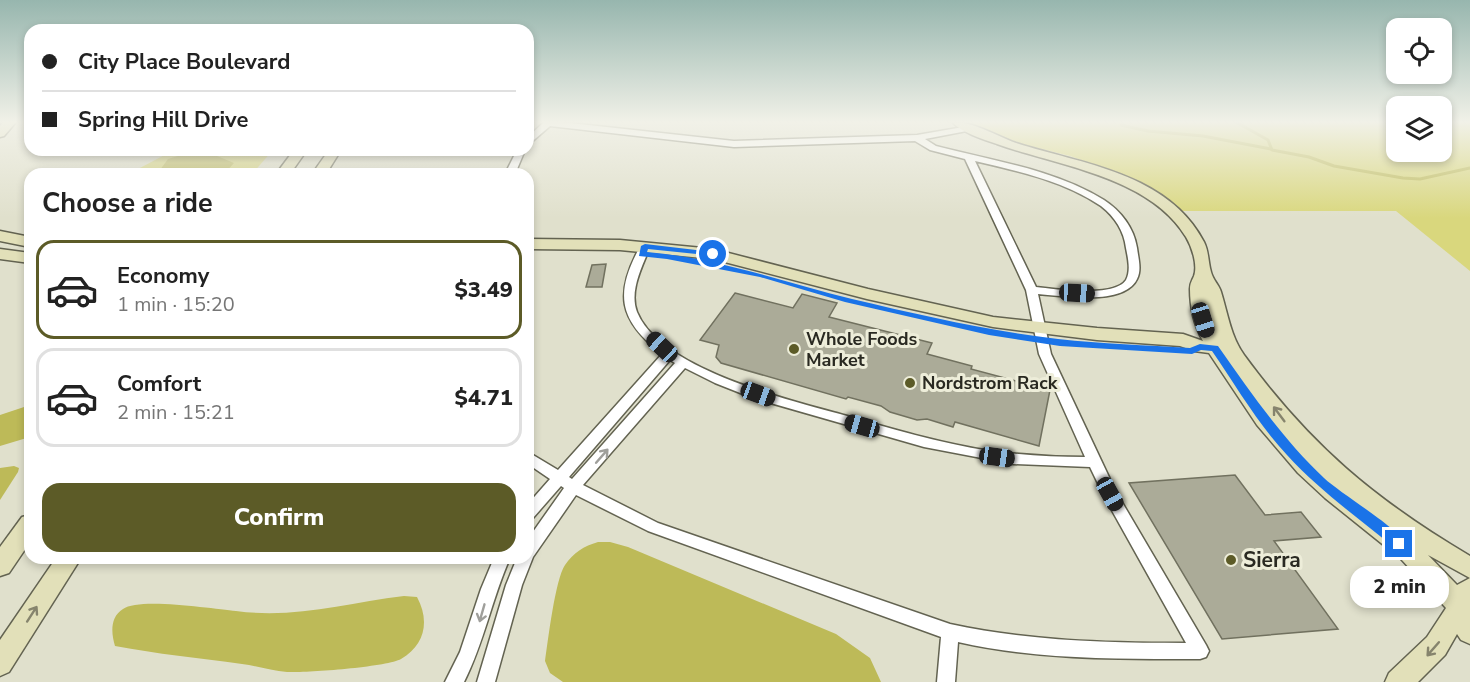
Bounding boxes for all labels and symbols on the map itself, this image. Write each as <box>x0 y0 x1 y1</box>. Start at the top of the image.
route start <box>699 240 726 267</box>
car <box>1059 283 1095 303</box>
car <box>1189 300 1217 340</box>
place label: Whole Foods Market <box>806 327 918 372</box>
car <box>643 328 681 366</box>
marker: Whole Foods Market <box>787 342 801 356</box>
place label: Nordstrom Rack <box>922 371 1058 395</box>
marker: Nordstrom Rack <box>903 376 917 390</box>
car <box>738 379 778 409</box>
one-way arrow <box>1272 407 1285 423</box>
car <box>842 412 882 440</box>
car <box>978 446 1016 468</box>
one-way arrow <box>595 448 608 464</box>
car <box>1093 474 1127 514</box>
route end <box>1385 530 1412 557</box>
place label: Sierra <box>1243 546 1301 574</box>
marker: Sierra <box>1224 553 1238 567</box>
callout: 2 min <box>1350 565 1448 607</box>
one-way arrow <box>476 603 487 622</box>
one-way arrow <box>27 606 39 623</box>
one-way arrow <box>1427 641 1440 657</box>

